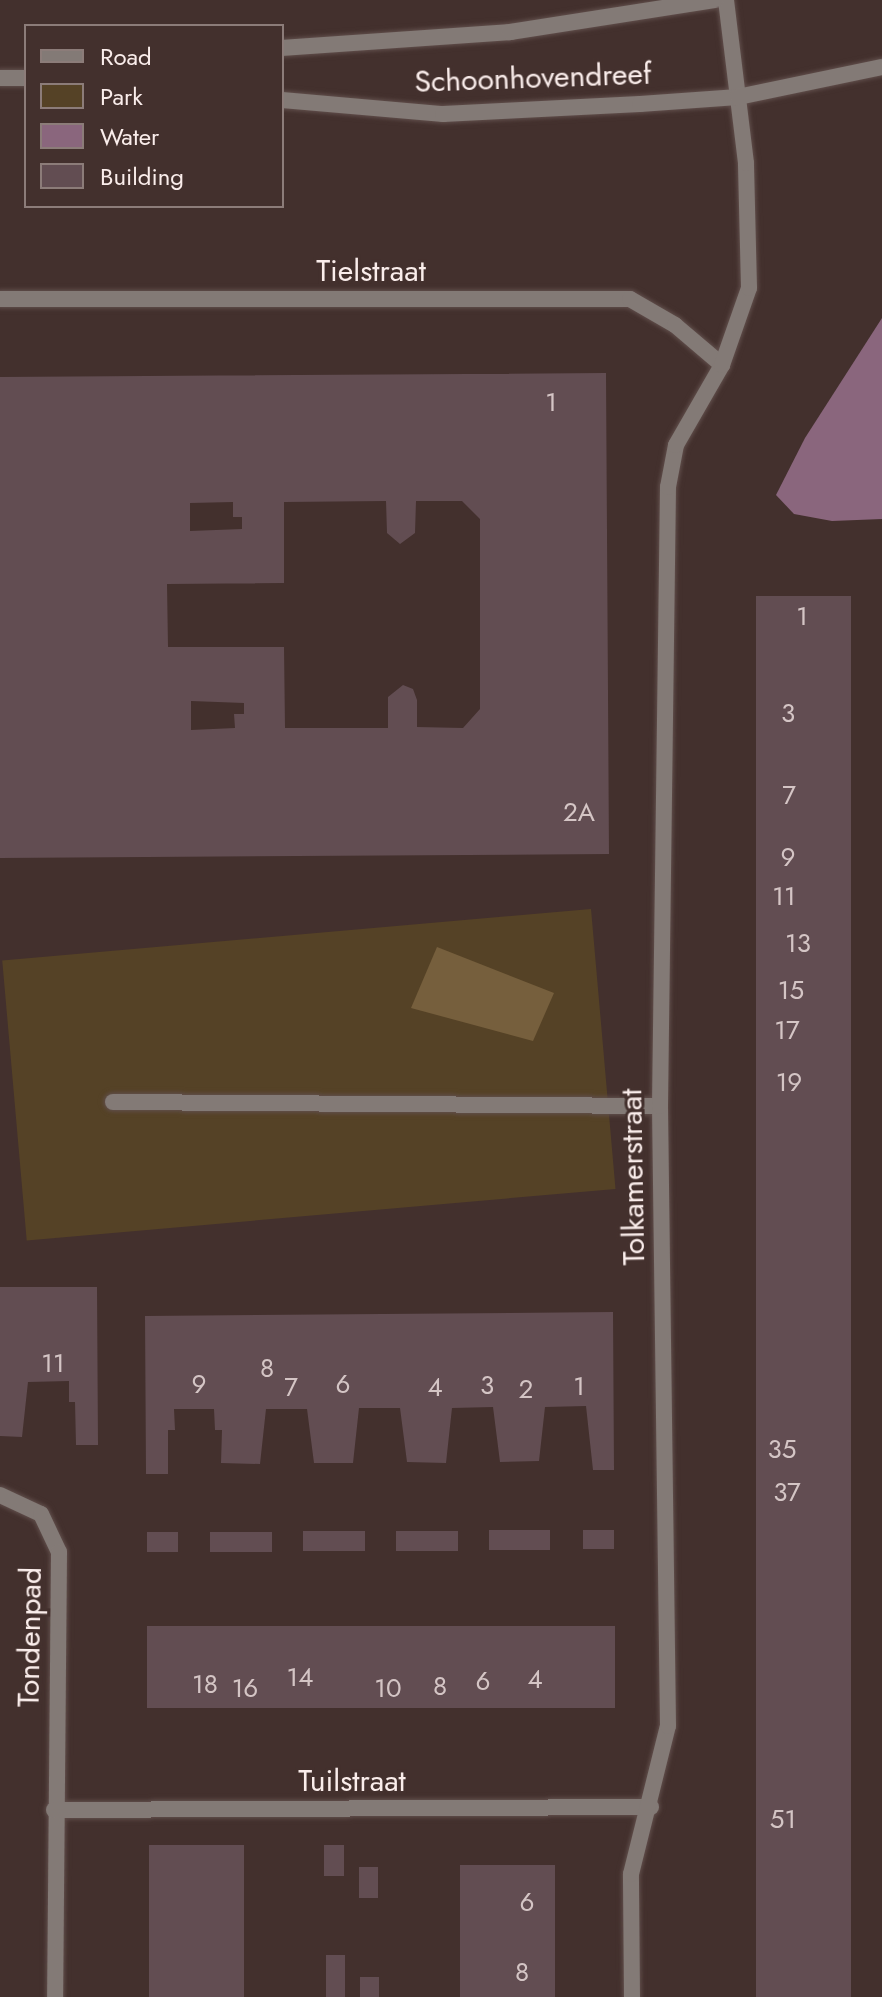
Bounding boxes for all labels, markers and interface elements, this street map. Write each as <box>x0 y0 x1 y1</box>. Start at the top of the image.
legend <box>24 24 284 208</box>
text: Road <box>100 39 152 74</box>
street label: Schoonhovendreef <box>414 56 652 100</box>
text: Park <box>100 79 143 114</box>
text: Water <box>100 119 159 154</box>
text: Building <box>100 159 184 194</box>
street label: Tielstraat <box>316 253 426 289</box>
house number: 1 <box>545 387 557 419</box>
house number: 1 <box>796 601 808 633</box>
house number: 3 <box>781 698 795 730</box>
house number: 7 <box>782 780 796 812</box>
house number: 2A <box>563 797 595 829</box>
house number: 9 <box>781 842 795 874</box>
house number: 11 <box>772 881 796 913</box>
house number: 13 <box>785 928 811 960</box>
house number: 15 <box>778 975 804 1007</box>
house number: 17 <box>774 1015 800 1047</box>
house number: 19 <box>776 1067 802 1099</box>
street label: Tolkamerstraat <box>613 1088 653 1266</box>
house number: 11 <box>41 1348 65 1380</box>
house number: 8 <box>260 1353 274 1385</box>
house number: 9 <box>192 1369 206 1401</box>
house number: 6 <box>336 1369 350 1401</box>
house number: 3 <box>480 1370 494 1402</box>
house number: 1 <box>573 1371 585 1403</box>
house number: 7 <box>284 1372 298 1404</box>
house number: 4 <box>427 1372 443 1404</box>
house number: 2 <box>519 1374 533 1406</box>
house number: 35 <box>768 1434 796 1466</box>
house number: 37 <box>773 1477 801 1509</box>
street label: Tondenpad <box>11 1567 49 1707</box>
house number: 14 <box>287 1662 313 1694</box>
house number: 4 <box>527 1664 543 1696</box>
house number: 6 <box>476 1666 490 1698</box>
house number: 18 <box>192 1669 218 1701</box>
house number: 8 <box>433 1671 447 1703</box>
house number: 16 <box>232 1673 258 1705</box>
house number: 10 <box>374 1673 402 1705</box>
street label: Tuilstraat <box>298 1763 406 1799</box>
house number: 51 <box>770 1804 796 1836</box>
house number: 6 <box>520 1887 534 1919</box>
house number: 8 <box>515 1957 529 1989</box>

